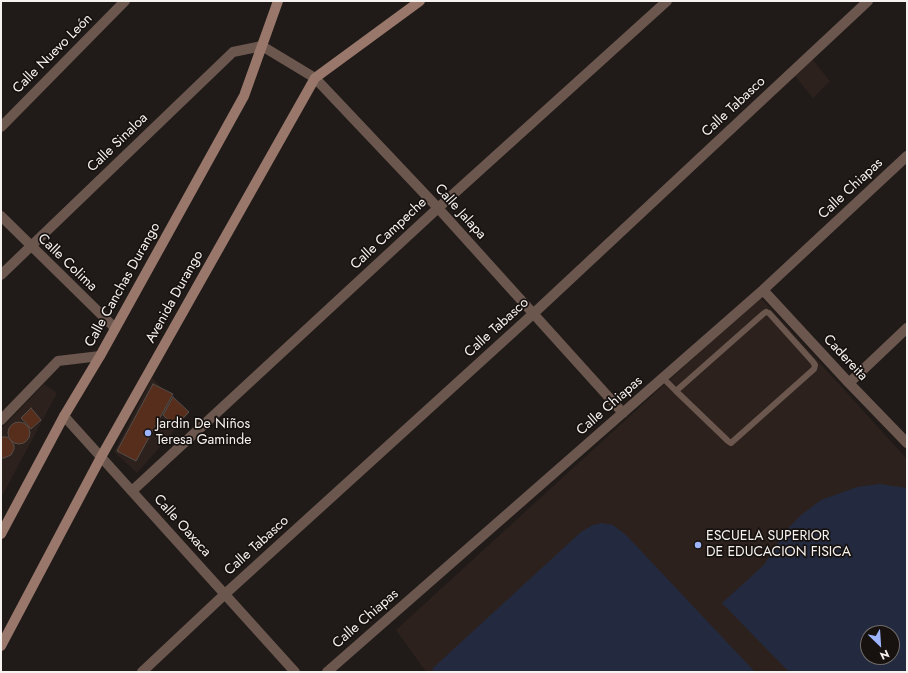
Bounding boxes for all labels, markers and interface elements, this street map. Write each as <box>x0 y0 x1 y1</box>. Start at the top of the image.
street label: Calle Nuevo León <box>10 11 96 97</box>
street label: Calle Tabasco <box>699 73 769 141</box>
street label: Calle Sinaloa <box>84 110 152 176</box>
street label: Calle Chiapas <box>815 155 887 223</box>
street label: Calle Jalapa <box>431 181 489 243</box>
street label: Calle Campeche <box>347 194 431 274</box>
street label: Calle Canchas Durango <box>82 220 164 350</box>
street label: Calle Colima <box>34 231 100 295</box>
street label: Avenida Durango <box>143 248 207 346</box>
street label: Calle Tabasco <box>461 295 533 361</box>
street label: Cadereita <box>819 331 871 385</box>
street label: Calle Chiapas <box>574 373 646 439</box>
place label: Jardin De Niños Teresa Gaminde <box>156 417 251 450</box>
marker: Jardin De Niños Teresa Gaminde <box>143 428 153 438</box>
street label: Calle Oaxaca <box>150 491 214 561</box>
street label: Calle Tabasco <box>221 513 293 579</box>
place label: ESCUELA SUPERIOR DE EDUCACION FISICA <box>706 529 851 562</box>
marker: ESCUELA SUPERIOR DE EDUCACION FISICA <box>693 540 703 550</box>
street label: Calle Chiapas <box>330 586 402 652</box>
north arrow <box>860 625 900 665</box>
text: N <box>877 646 892 664</box>

